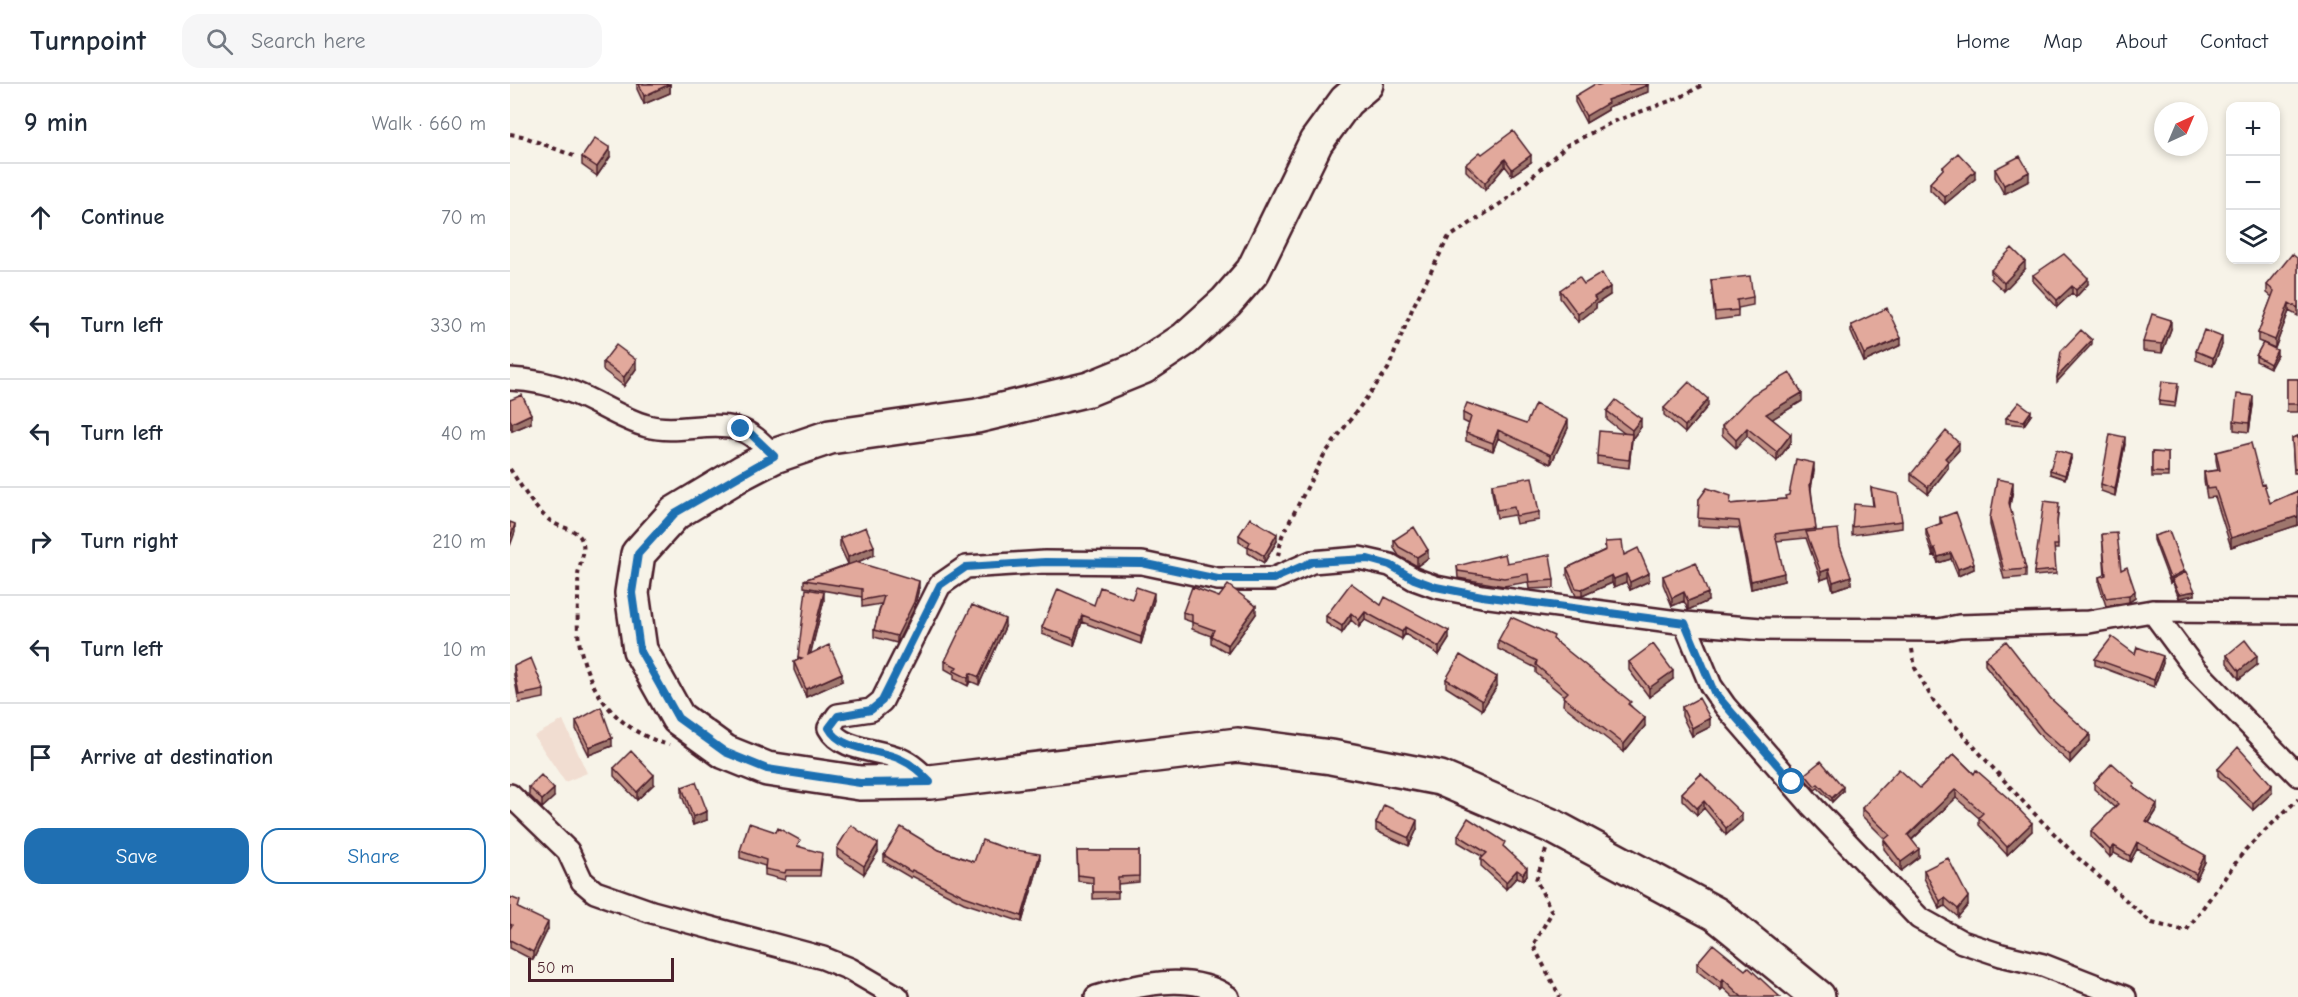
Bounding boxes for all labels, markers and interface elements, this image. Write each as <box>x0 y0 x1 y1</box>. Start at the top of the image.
search box <box>182 14 602 68</box>
text: Turnpoint <box>30 25 146 57</box>
icon: search <box>203 25 236 58</box>
text: Search here <box>251 28 365 54</box>
text: Home <box>1956 29 2010 53</box>
text: Map <box>2043 29 2083 53</box>
text: About <box>2116 29 2167 53</box>
text: Contact <box>2200 29 2268 53</box>
north arrow <box>2154 102 2208 156</box>
map controls <box>2226 102 2280 264</box>
button: + <box>2226 102 2280 156</box>
text: 9 min <box>24 108 88 138</box>
text: Walk · 660 m <box>372 112 486 135</box>
button: − <box>2226 156 2280 210</box>
icon: ahead <box>24 201 57 234</box>
text: Continue <box>81 204 164 230</box>
text: 70 m <box>441 206 486 229</box>
button: layers <box>2226 210 2280 264</box>
icon: left <box>24 309 57 342</box>
text: Turn left <box>81 312 163 338</box>
text: 330 m <box>430 314 486 337</box>
route end <box>727 415 753 441</box>
icon: left <box>24 417 57 450</box>
text: Turn left <box>81 420 163 446</box>
text: 40 m <box>441 422 486 445</box>
icon: right <box>24 525 57 558</box>
text: Turn right <box>81 528 178 554</box>
text: 210 m <box>432 530 486 553</box>
icon: left <box>24 633 57 666</box>
text: Turn left <box>81 636 163 662</box>
text: 10 m <box>443 638 486 661</box>
icon: arrive <box>24 741 57 774</box>
text: Arrive at destination <box>81 744 273 770</box>
route start <box>1778 768 1804 794</box>
button: Save <box>24 828 249 884</box>
button: Share <box>261 828 486 884</box>
scale bar <box>528 955 674 982</box>
text: 50 m <box>537 959 574 977</box>

